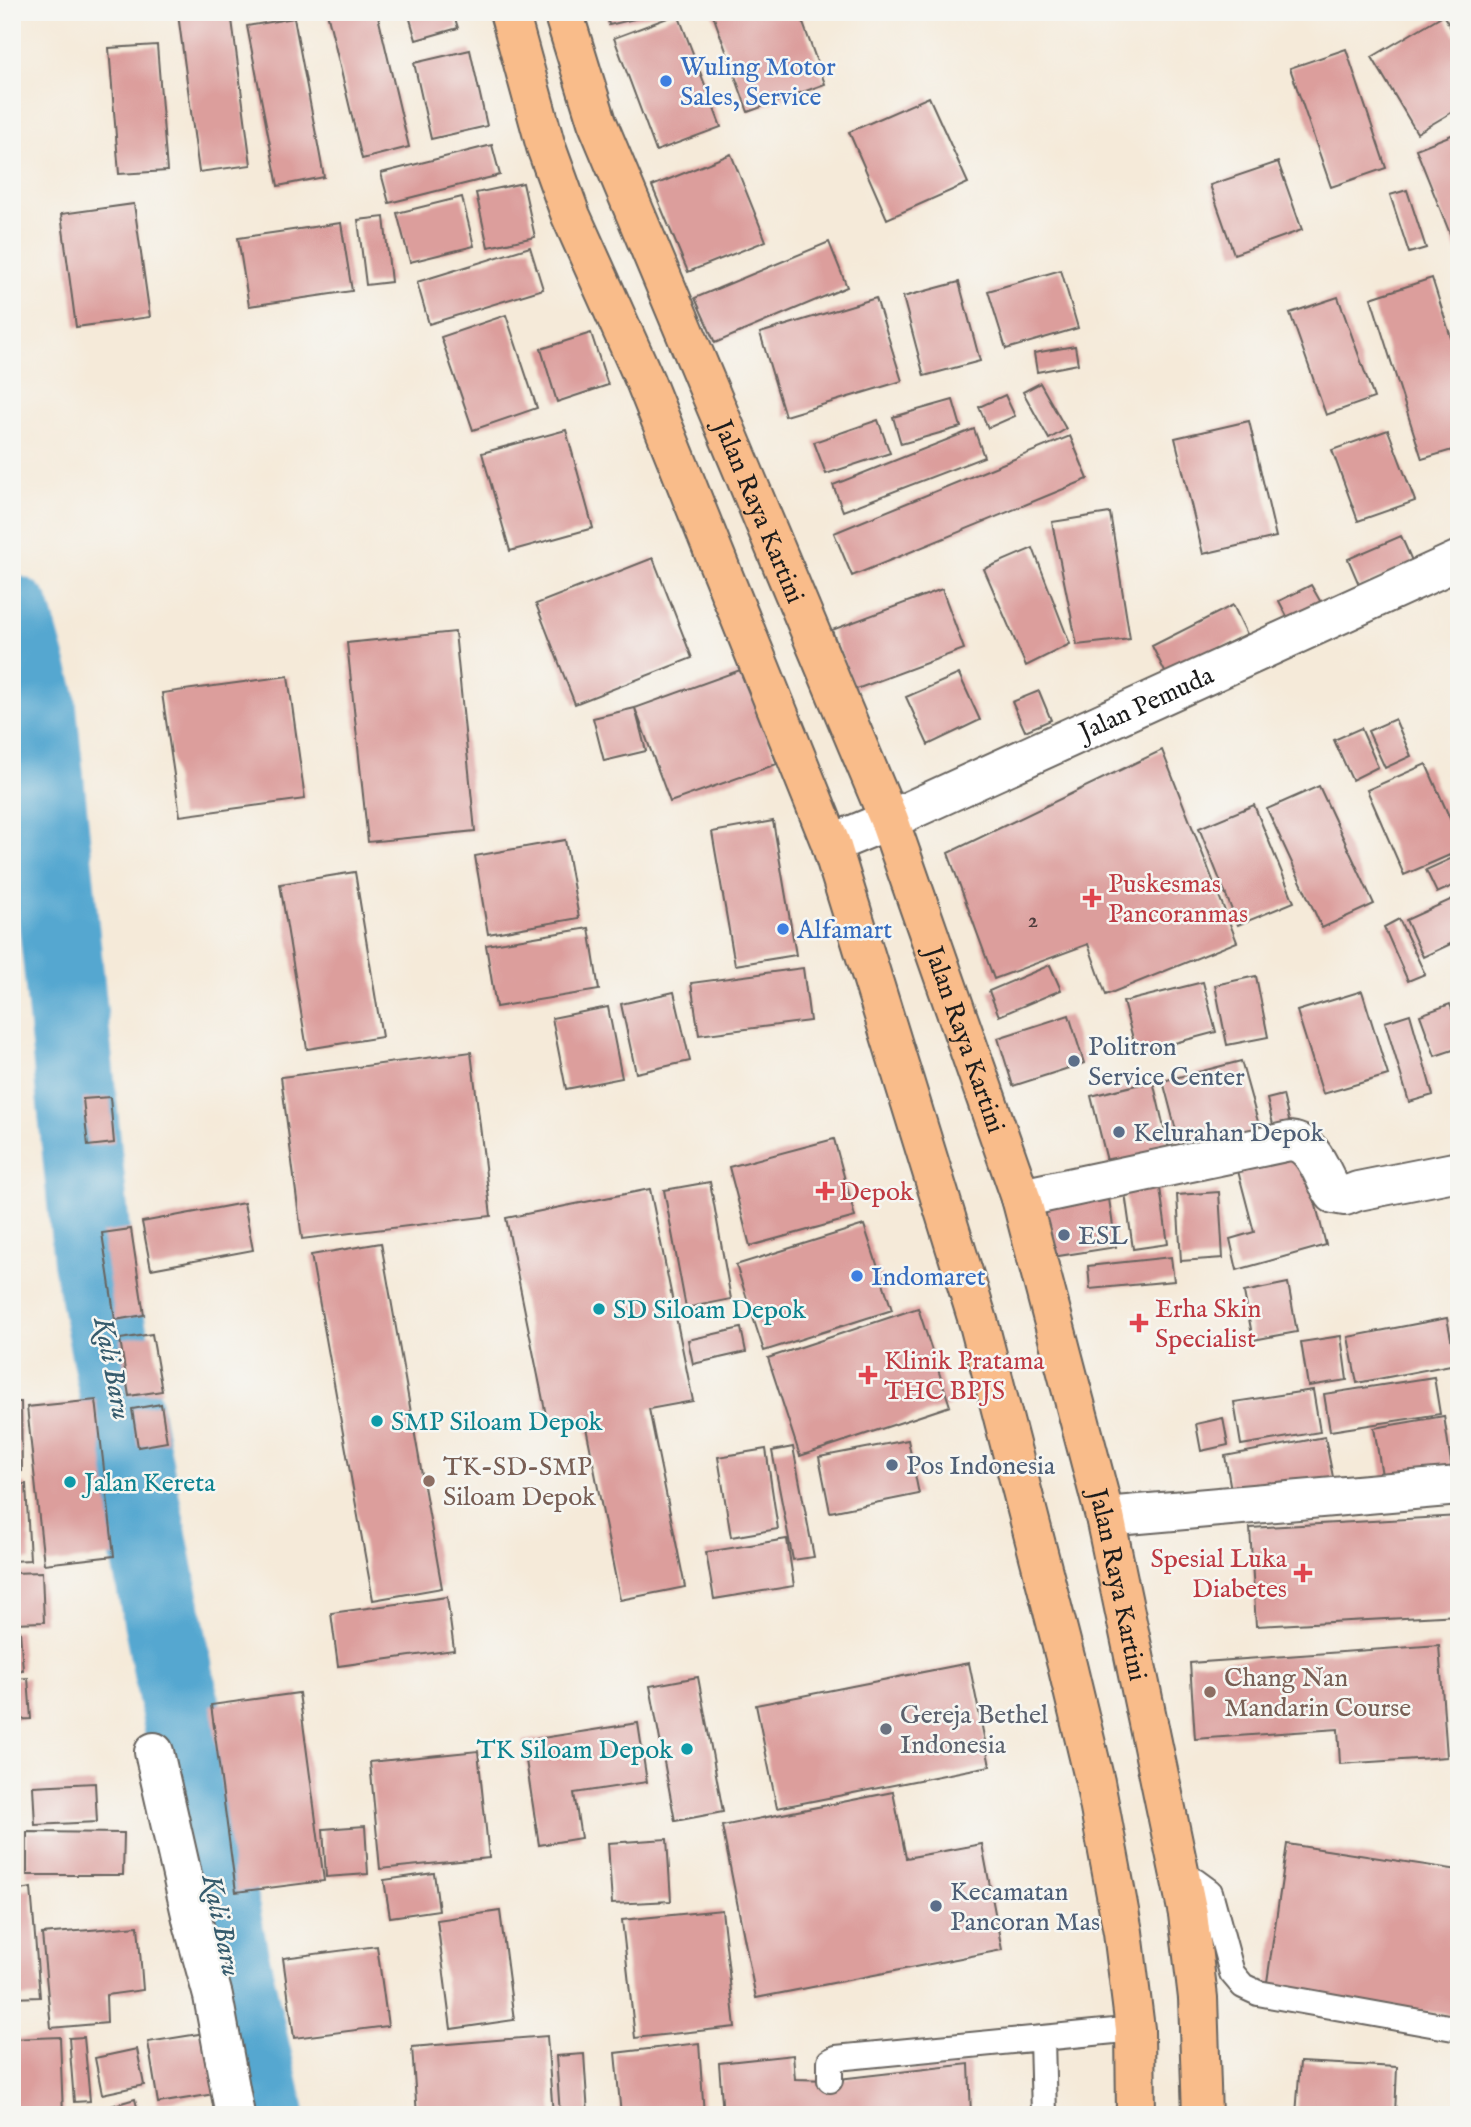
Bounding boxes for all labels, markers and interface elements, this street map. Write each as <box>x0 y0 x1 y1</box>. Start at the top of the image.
place label: Wuling Motor Sales, Service <box>680 51 836 114</box>
marker: Wuling Motor Sales, Service <box>658 73 674 89</box>
street label: Jalan Raya Kartini <box>704 412 811 608</box>
street label: Jalan Pemuda <box>1071 659 1220 750</box>
place label: Puskesmas Pancoranmas <box>1108 868 1248 931</box>
marker: Puskesmas Pancoranmas <box>1082 888 1102 908</box>
house number: 2 <box>1028 906 1038 935</box>
place label: Alfamart <box>796 914 892 947</box>
marker: Alfamart <box>775 921 791 937</box>
street label: Jalan Raya Kartini <box>915 939 1012 1138</box>
place label: Politron Service Center <box>1088 1031 1245 1094</box>
marker: Politron Service Center <box>1066 1053 1082 1069</box>
place label: Kelurahan Depok <box>1133 1117 1325 1150</box>
marker: Kelurahan Depok <box>1111 1124 1127 1140</box>
place label: Depok <box>839 1176 915 1209</box>
marker: Depok <box>817 1183 833 1199</box>
place label: ESL <box>1078 1220 1128 1253</box>
marker: ESL <box>1056 1227 1072 1243</box>
place label: Indomaret <box>871 1261 986 1294</box>
marker: Indomaret <box>849 1268 865 1284</box>
place label: Erha Skin Specialist <box>1155 1293 1261 1356</box>
place label: SD Siloam Depok <box>613 1294 807 1327</box>
marker: SD Siloam Depok <box>591 1301 607 1317</box>
water label: Kali Baru <box>84 1313 139 1423</box>
marker: Erha Skin Specialist <box>1129 1313 1149 1333</box>
place label: Klinik Pratama THC BPJS <box>884 1345 1045 1408</box>
marker: Klinik Pratama THC BPJS <box>858 1365 878 1385</box>
place label: SMP Siloam Depok <box>391 1406 604 1439</box>
marker: SMP Siloam Depok <box>369 1413 385 1429</box>
place label: Pos Indonesia <box>906 1450 1056 1483</box>
place label: TK-SD-SMP Siloam Depok <box>443 1451 597 1514</box>
marker: Pos Indonesia <box>884 1457 900 1473</box>
place label: Jalan Kereta <box>81 1467 216 1500</box>
marker: TK-SD-SMP Siloam Depok <box>421 1473 437 1489</box>
marker: Jalan Kereta <box>62 1474 78 1490</box>
street label: Jalan Raya Kartini <box>1079 1482 1154 1684</box>
place label: Spesial Luka Diabetes <box>1150 1543 1288 1606</box>
marker: Spesial Luka Diabetes <box>1293 1563 1313 1583</box>
place label: Chang Nan Mandarin Course <box>1224 1662 1411 1725</box>
marker: Chang Nan Mandarin Course <box>1202 1684 1218 1700</box>
place label: Gereja Bethel Indonesia <box>900 1699 1049 1762</box>
marker: Gereja Bethel Indonesia <box>878 1721 894 1737</box>
place label: TK Siloam Depok <box>477 1734 674 1767</box>
marker: TK Siloam Depok <box>679 1741 695 1757</box>
water label: Kali Baru <box>192 1870 248 1980</box>
place label: Kecamatan Pancoran Mas <box>950 1876 1100 1939</box>
marker: Kecamatan Pancoran Mas <box>928 1898 944 1914</box>

